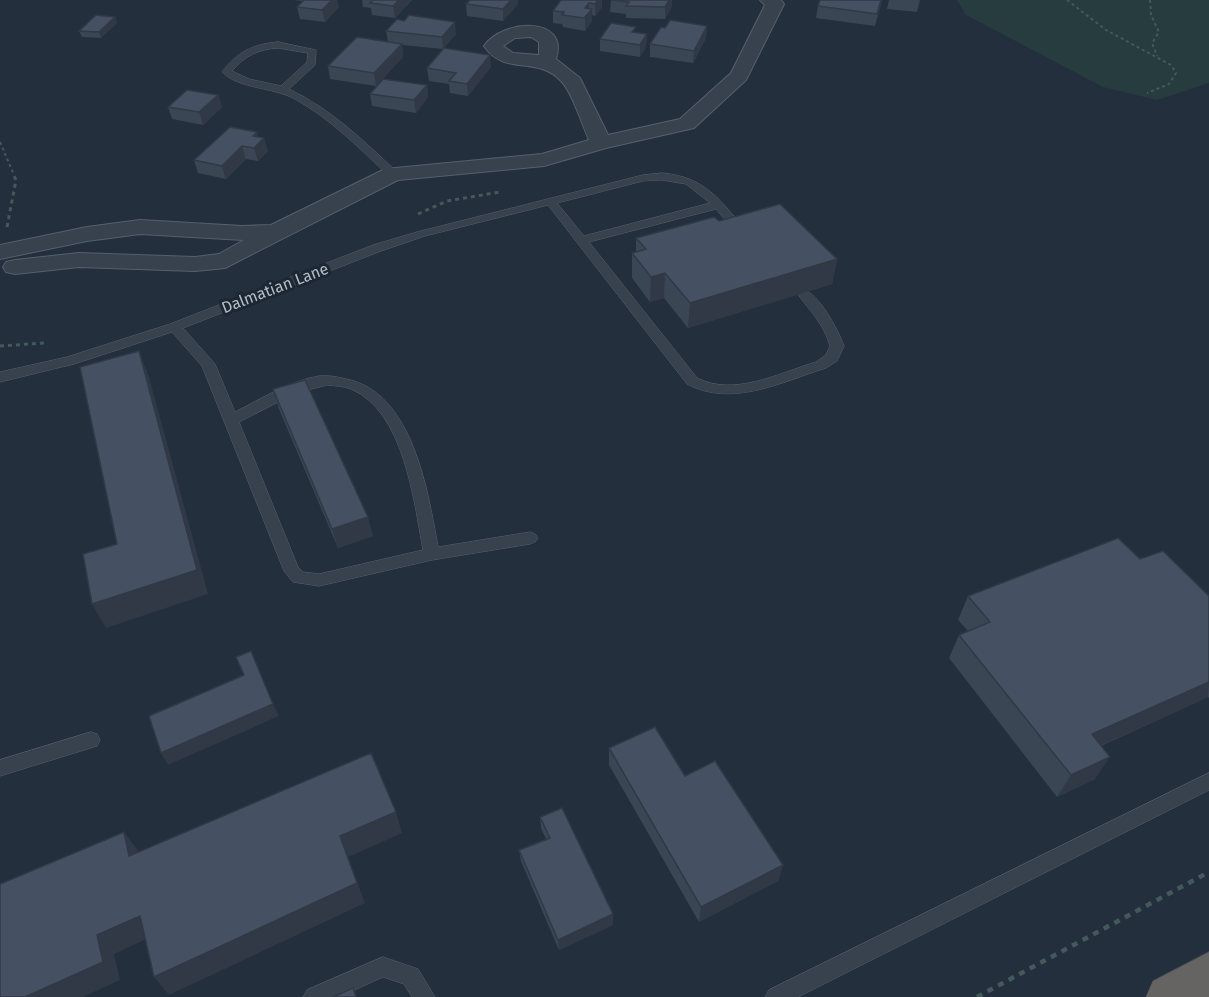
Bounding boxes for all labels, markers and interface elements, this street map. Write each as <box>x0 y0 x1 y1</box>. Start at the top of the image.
street label: Dalmatian Lane <box>219 259 331 317</box>

